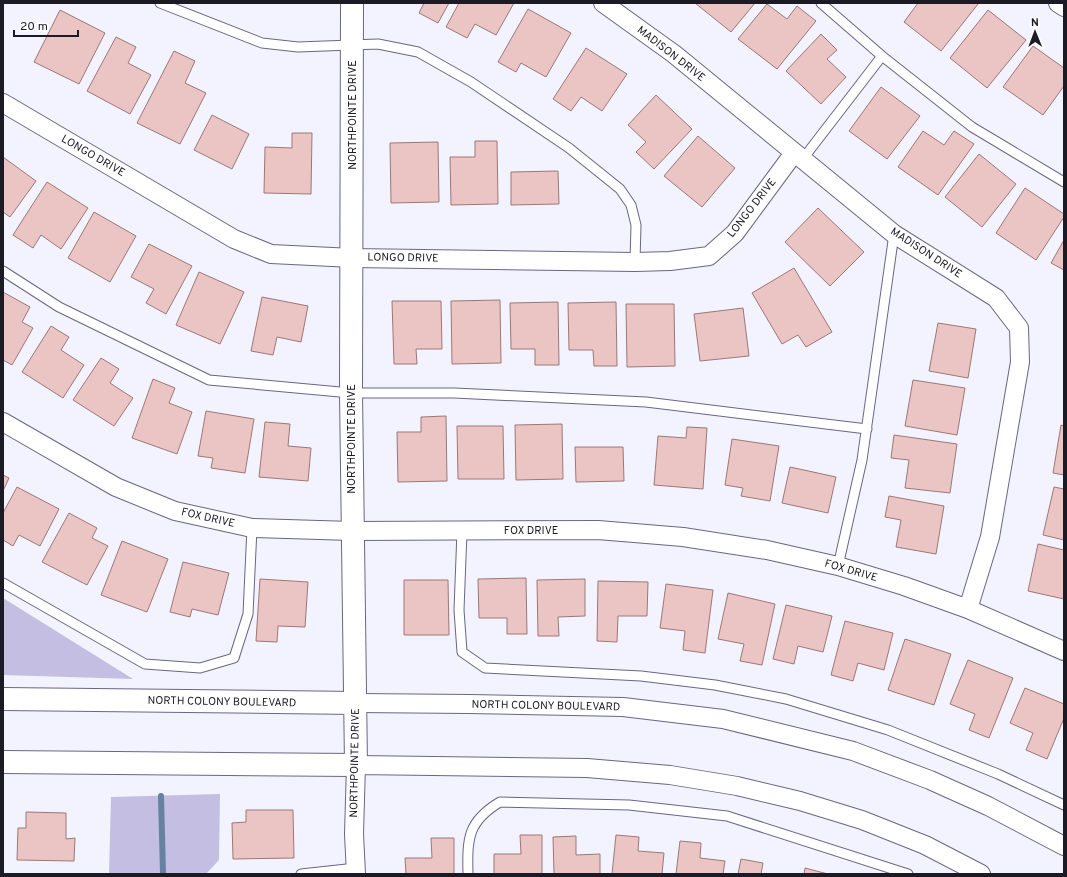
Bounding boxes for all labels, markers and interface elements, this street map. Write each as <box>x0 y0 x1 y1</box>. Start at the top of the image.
scale bar <box>14 12 78 38</box>
north arrow <box>1015 12 1055 52</box>
text: N <box>1031 16 1039 30</box>
text: 20 m <box>20 19 48 35</box>
street label: MADISON DRIVE <box>634 23 708 85</box>
street label: NORTHPOINTE DRIVE <box>346 60 360 170</box>
street label: LONGO DRIVE <box>59 132 127 180</box>
street label: LONGO DRIVE <box>724 176 780 240</box>
street label: MADISON DRIVE <box>887 225 965 281</box>
street label: LONGO DRIVE <box>367 250 439 266</box>
street label: NORTHPOINTE DRIVE <box>345 384 359 494</box>
street label: FOX DRIVE <box>180 505 236 531</box>
street label: FOX DRIVE <box>504 524 558 538</box>
street label: FOX DRIVE <box>823 557 879 585</box>
street label: NORTH COLONY BOULEVARD <box>147 694 297 710</box>
street label: NORTH COLONY BOULEVARD <box>471 698 621 714</box>
street label: NORTHPOINTE DRIVE <box>347 708 363 818</box>

